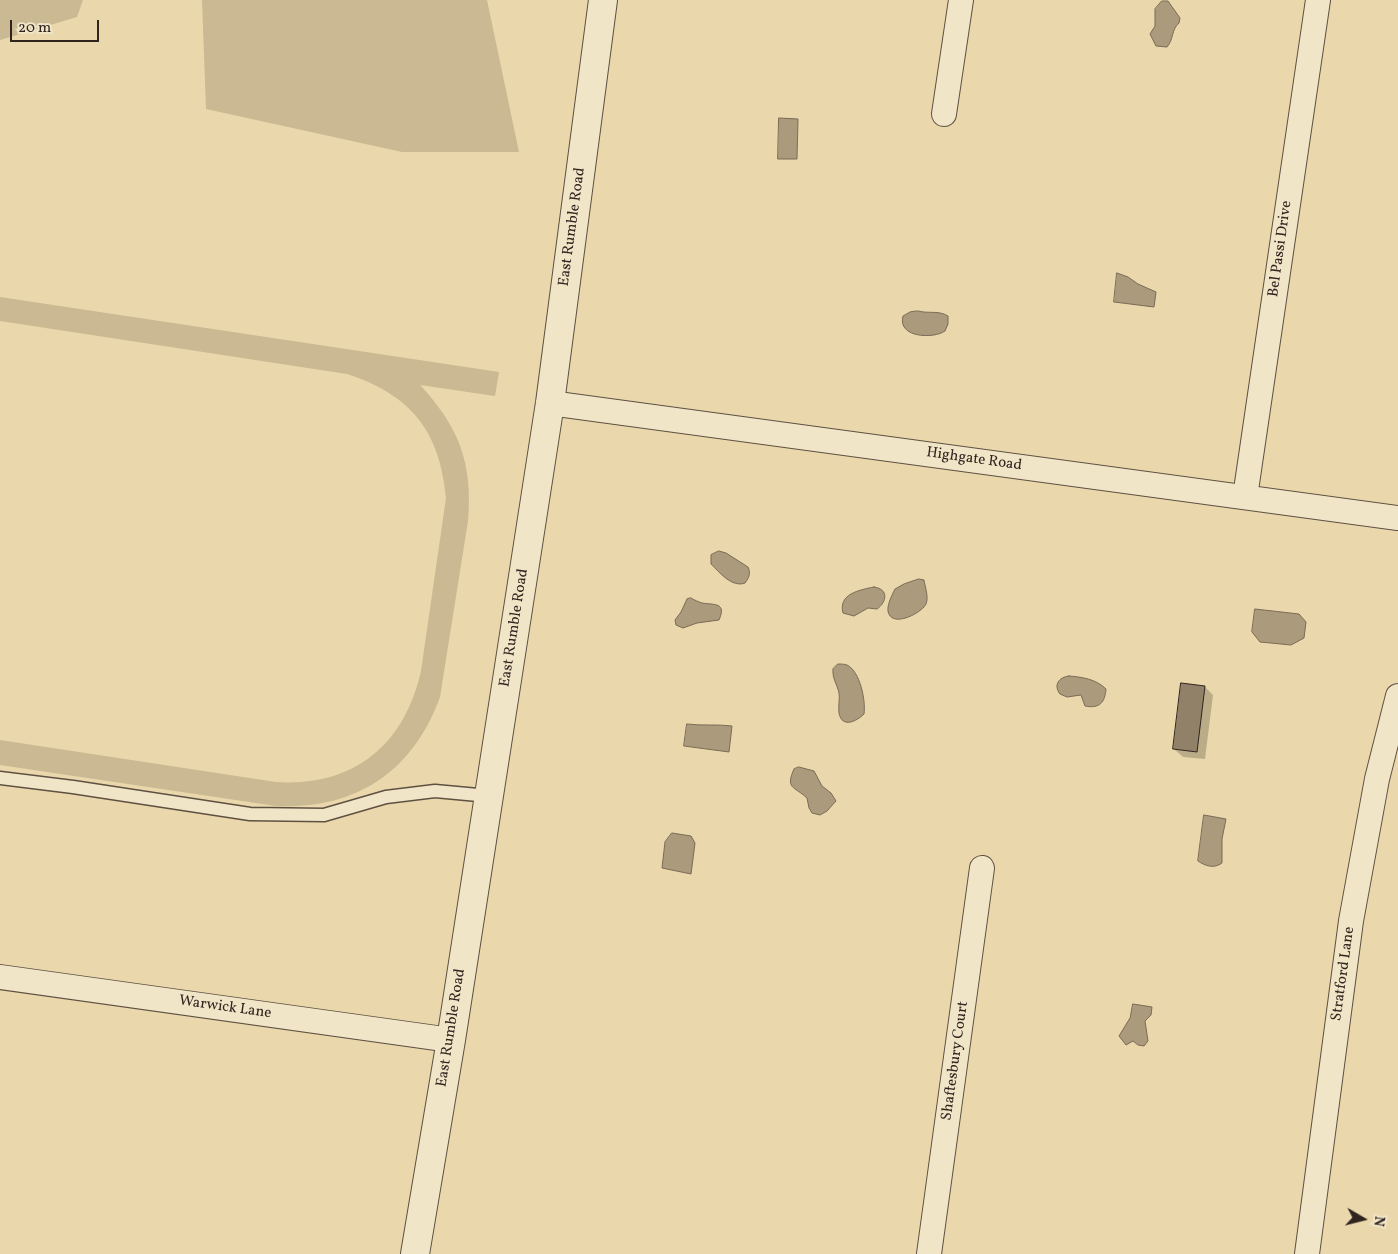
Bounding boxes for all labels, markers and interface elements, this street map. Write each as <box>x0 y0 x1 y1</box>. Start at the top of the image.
scale bar <box>12 10 101 42</box>
text: 20 m <box>18 18 51 39</box>
street label: East Rumble Road <box>556 166 590 288</box>
street label: Bel Passi Drive <box>1265 200 1297 298</box>
street label: Highgate Road <box>925 444 1023 476</box>
street label: East Rumble Road <box>497 567 533 689</box>
street label: Stratford Lane <box>1328 926 1360 1022</box>
street label: East Rumble Road <box>434 967 470 1089</box>
street label: Warwick Lane <box>178 993 272 1023</box>
street label: Shaftesbury Court <box>939 1000 973 1122</box>
north arrow <box>1338 1194 1388 1244</box>
text: N <box>1368 1215 1388 1228</box>

